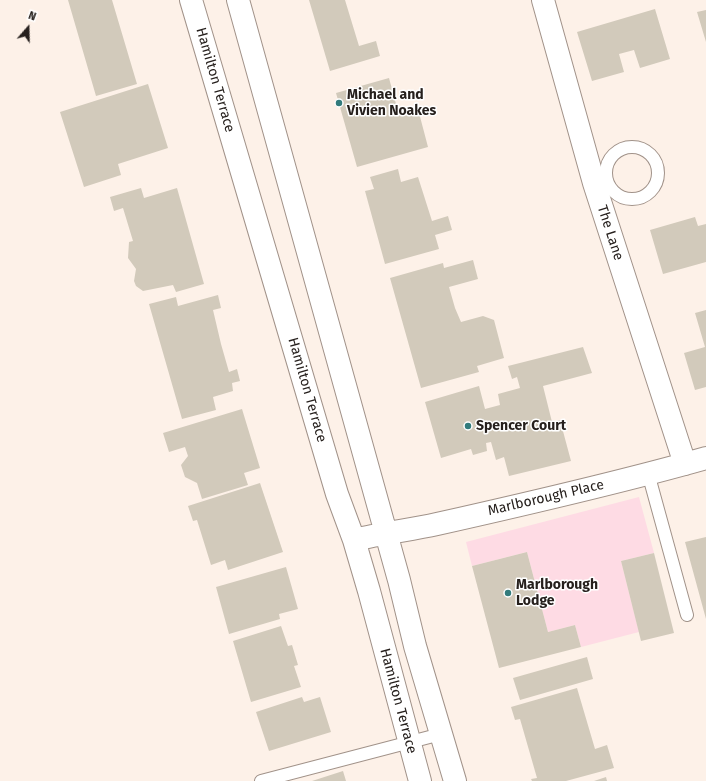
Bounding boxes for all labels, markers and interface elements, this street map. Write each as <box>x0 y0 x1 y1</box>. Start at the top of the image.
north arrow <box>8 8 48 48</box>
text: N <box>27 9 38 24</box>
street label: Hamilton Terrace <box>192 26 238 134</box>
place label: Michael and Vivien Noakes <box>347 87 436 120</box>
marker: Michael and Vivien Noakes <box>334 98 344 108</box>
street label: The Lane <box>593 203 627 263</box>
street label: Hamilton Terrace <box>284 336 330 444</box>
place label: Spencer Court <box>476 418 566 434</box>
marker: Spencer Court <box>463 421 473 431</box>
street label: Marlborough Place <box>486 476 606 520</box>
place label: Marlborough Lodge <box>516 577 598 610</box>
marker: Marlborough Lodge <box>503 588 513 598</box>
street label: Hamilton Terrace <box>376 647 420 755</box>

